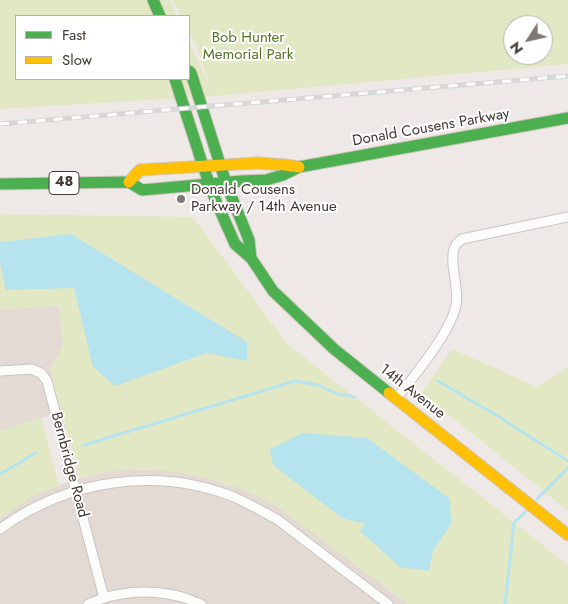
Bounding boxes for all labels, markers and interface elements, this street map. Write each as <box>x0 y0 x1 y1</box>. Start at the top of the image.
legend <box>15 15 190 80</box>
north arrow <box>503 15 553 65</box>
text: Fast <box>62 24 86 46</box>
park label: Bob Hunter Memorial Park <box>203 29 293 64</box>
text: N <box>505 38 528 58</box>
text: Slow <box>62 49 92 71</box>
street label: Donald Cousens Parkway <box>351 105 511 151</box>
road number: 48 <box>49 172 79 194</box>
place label: Donald Cousens Parkway / 14th Avenue <box>191 181 337 216</box>
marker: Donald Cousens Parkway / 14th Avenue <box>175 193 187 205</box>
street label: 14th Avenue <box>376 361 448 423</box>
street label: Bernbridge Road <box>46 410 92 520</box>

